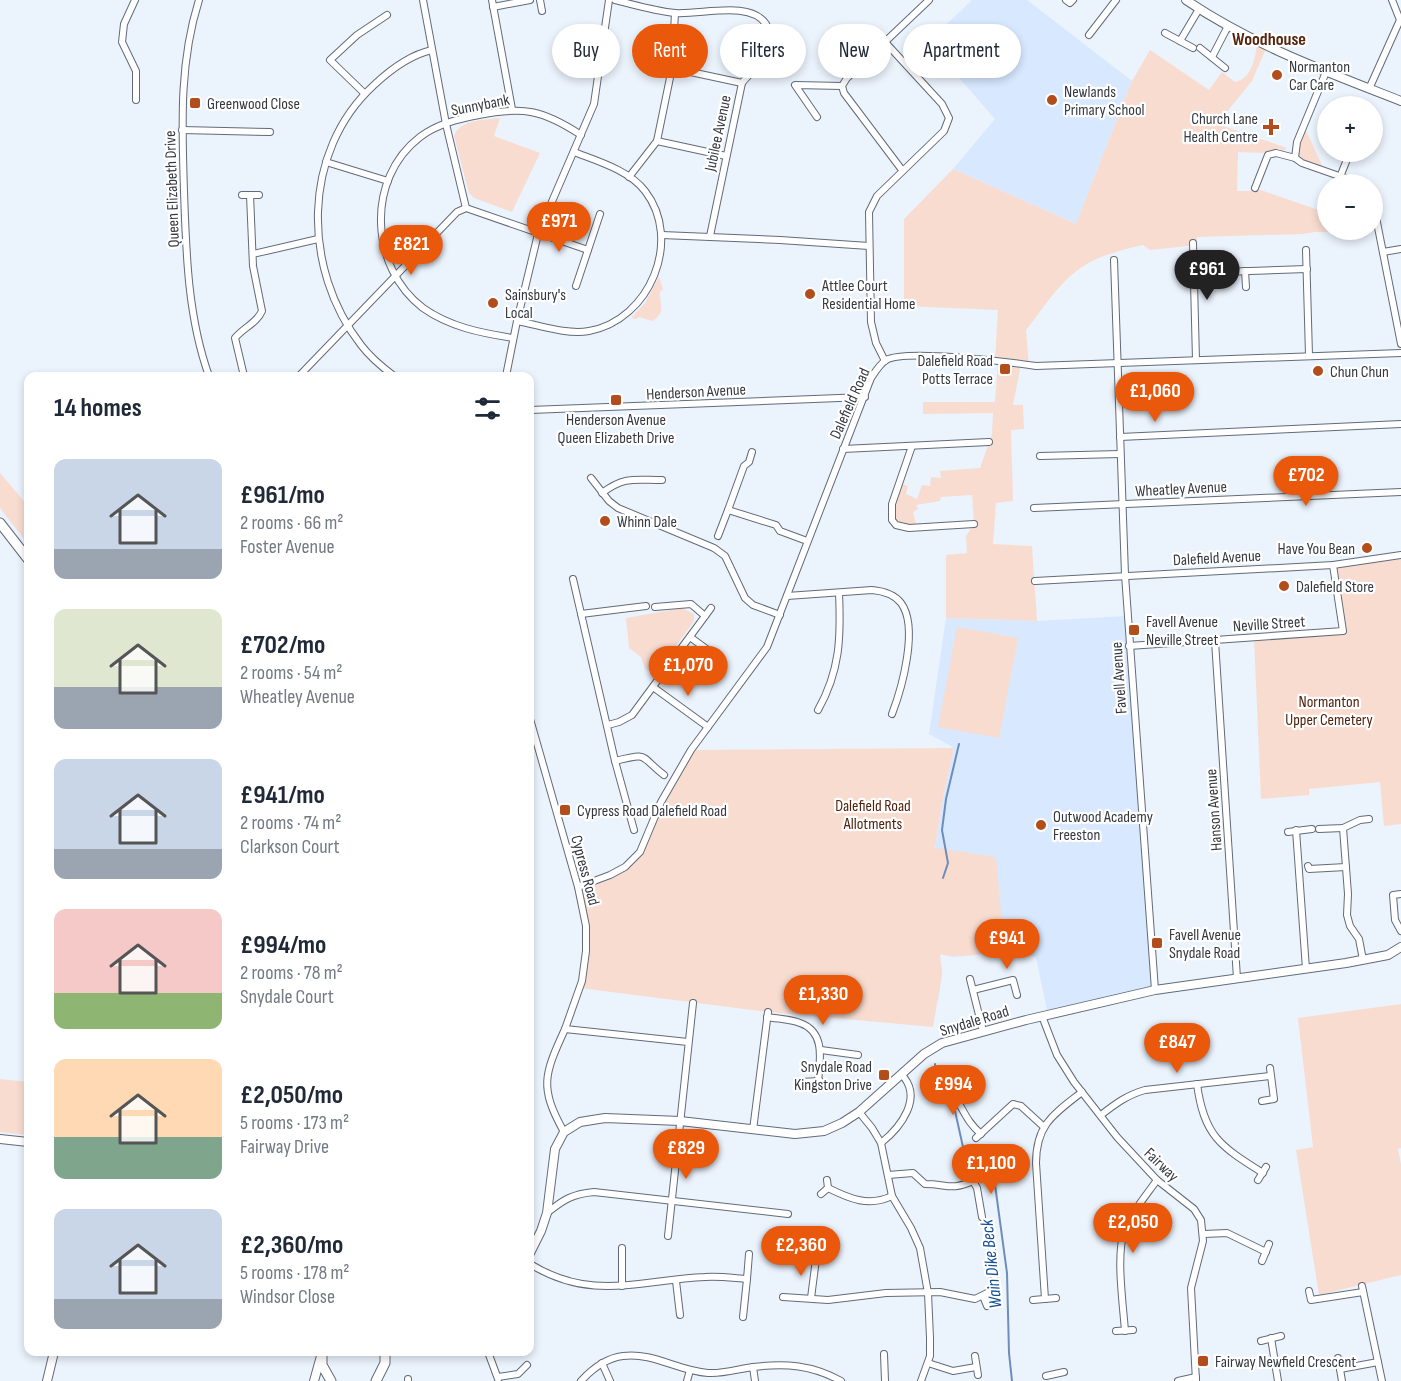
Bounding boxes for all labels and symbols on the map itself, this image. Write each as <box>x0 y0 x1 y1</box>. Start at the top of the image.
district label: Woodhouse <box>1232 29 1306 50</box>
place label: Normanton Car Care <box>1289 58 1350 95</box>
marker: Normanton Car Care <box>1270 68 1284 82</box>
place label: Newlands Primary School <box>1064 83 1145 120</box>
street label: Sunnybank <box>449 91 511 120</box>
marker: Newlands Primary School <box>1045 93 1059 107</box>
street label: Jubilee Avenue <box>701 94 736 174</box>
place label: Greenwood Close <box>207 95 300 114</box>
marker: Greenwood Close <box>188 96 202 110</box>
place label: Church Lane Health Centre <box>1183 110 1258 147</box>
marker: Church Lane Health Centre <box>1262 118 1280 136</box>
street label: Queen Elizabeth Drive <box>161 130 184 248</box>
pin: £971 <box>523 202 595 253</box>
pin: £821 <box>375 225 447 276</box>
pin: £961 <box>1171 250 1243 301</box>
place label: Attlee Court Residential Home <box>821 277 915 314</box>
place label: Sainsbury's Local <box>505 286 566 323</box>
marker: Attlee Court Residential Home <box>803 287 817 301</box>
marker: Sainsbury's Local <box>486 296 500 310</box>
place label: Dalefield Road Potts Terrace <box>917 352 993 389</box>
marker: Dalefield Road Potts Terrace <box>998 362 1012 376</box>
place label: Chun Chun <box>1330 363 1389 382</box>
marker: Chun Chun <box>1311 364 1325 378</box>
street label: Dalefield Road <box>826 365 874 442</box>
pin: £1,060 <box>1106 372 1204 423</box>
street label: Henderson Avenue <box>646 380 746 405</box>
marker: Henderson Avenue Queen Elizabeth Drive <box>609 393 623 407</box>
place label: Henderson Avenue Queen Elizabeth Drive <box>558 411 674 448</box>
pin: £702 <box>1270 456 1342 507</box>
street label: Wheatley Avenue <box>1135 478 1227 501</box>
place label: Whinn Dale <box>617 513 677 532</box>
marker: Whinn Dale <box>598 514 612 528</box>
place label: Have You Bean <box>1277 540 1355 559</box>
marker: Have You Bean <box>1360 541 1374 555</box>
street label: Dalefield Avenue <box>1173 547 1262 570</box>
place label: Dalefield Store <box>1296 578 1374 597</box>
marker: Dalefield Store <box>1277 579 1291 593</box>
street label: Neville Street <box>1232 612 1306 636</box>
place label: Favell Avenue Neville Street <box>1146 613 1218 650</box>
marker: Favell Avenue Neville Street <box>1127 623 1141 637</box>
street label: Favell Avenue <box>1108 641 1131 714</box>
pin: £1,070 <box>639 646 737 697</box>
park label: Normanton Upper Cemetery <box>1285 693 1373 730</box>
street label: Hanson Avenue <box>1202 768 1227 851</box>
park label: Dalefield Road Allotments <box>835 797 911 834</box>
place label: Cypress Road Dalefield Road <box>577 802 727 821</box>
marker: Cypress Road Dalefield Road <box>558 803 572 817</box>
place label: Outwood Academy Freeston <box>1053 808 1153 845</box>
marker: Outwood Academy Freeston <box>1034 818 1048 832</box>
street label: Cypress Road <box>566 833 603 908</box>
pin: £941 <box>971 919 1043 970</box>
place label: Favell Avenue Snydale Road <box>1169 926 1241 963</box>
marker: Favell Avenue Snydale Road <box>1150 936 1164 950</box>
pin: £1,330 <box>774 975 872 1026</box>
street label: Snydale Road <box>938 1002 1011 1041</box>
pin: £847 <box>1141 1023 1213 1074</box>
place label: Snydale Road Kingston Drive <box>794 1058 872 1095</box>
pin: £994 <box>917 1065 989 1116</box>
marker: Snydale Road Kingston Drive <box>877 1068 891 1082</box>
pin: £829 <box>650 1129 722 1180</box>
pin: £1,100 <box>942 1144 1040 1195</box>
street label: Fairway <box>1140 1144 1182 1186</box>
pin: £2,050 <box>1084 1203 1182 1254</box>
water label: Wain Dike Beck <box>976 1217 1007 1309</box>
pin: £2,360 <box>752 1226 850 1277</box>
place label: Fairway Newfield Crescent <box>1215 1353 1356 1372</box>
marker: Fairway Newfield Crescent <box>1196 1354 1210 1368</box>

